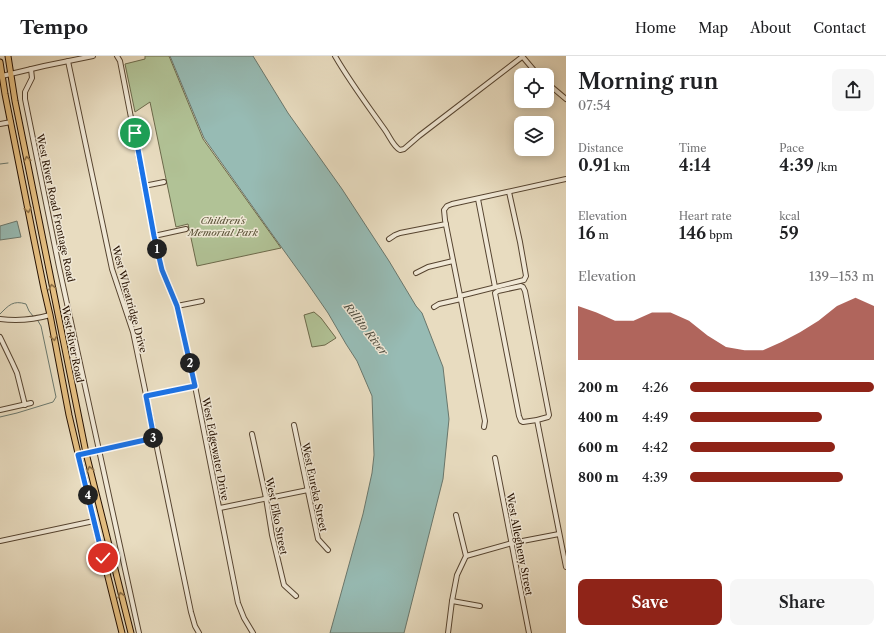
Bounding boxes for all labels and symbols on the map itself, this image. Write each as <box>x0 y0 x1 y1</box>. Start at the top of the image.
pin <box>118 116 152 150</box>
street label: West River Road Frontage Road <box>33 132 78 283</box>
one-way arrow <box>23 156 31 163</box>
one-way arrow <box>23 207 32 214</box>
park label: Children's Memorial Park <box>187 214 259 239</box>
pin: 1 <box>147 239 167 259</box>
street label: West Wheatridge Drive <box>109 243 150 355</box>
one-way arrow <box>49 284 57 290</box>
water label: Rillito River <box>341 299 391 359</box>
street label: West River Road <box>58 303 86 384</box>
one-way arrow <box>50 335 58 341</box>
pin: 2 <box>180 353 200 373</box>
street label: West Edgewater Drive <box>199 395 232 502</box>
pin: 3 <box>143 428 163 448</box>
street label: West Eureka Street <box>299 440 330 533</box>
one-way arrow <box>86 466 95 473</box>
street label: West Elko Street <box>262 475 290 556</box>
pin: 4 <box>78 485 98 505</box>
street label: West Allegheny Street <box>503 491 536 597</box>
pin <box>86 541 120 575</box>
one-way arrow <box>118 592 126 598</box>

